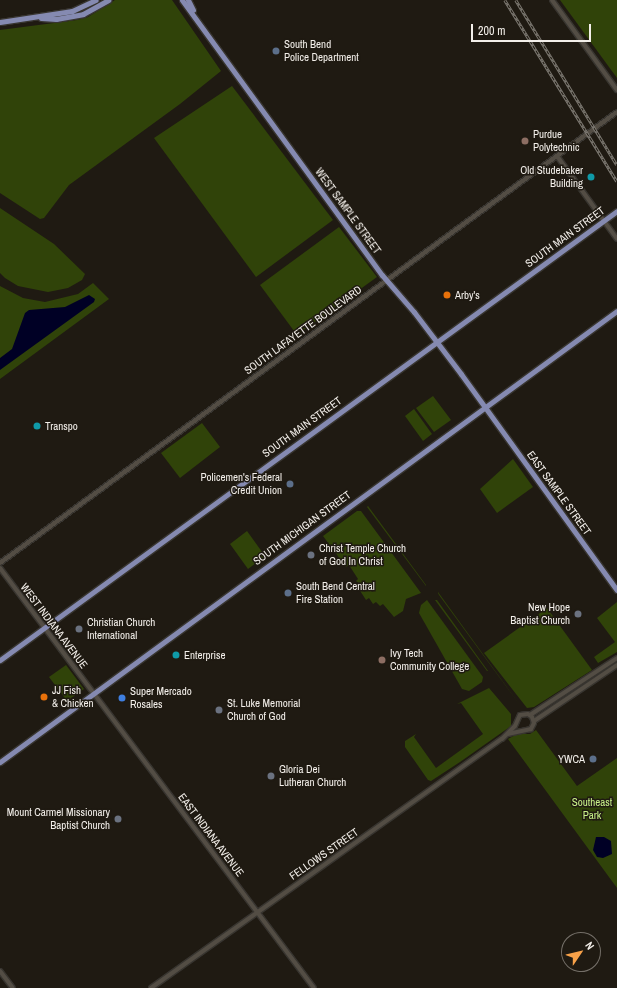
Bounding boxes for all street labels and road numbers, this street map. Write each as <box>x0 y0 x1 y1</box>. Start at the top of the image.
street label: WEST SAMPLE STREET <box>312 165 384 257</box>
street label: SOUTH MAIN STREET <box>523 204 607 270</box>
street label: SOUTH LAFAYETTE BOULEVARD <box>242 283 364 377</box>
street label: SOUTH MAIN STREET <box>260 394 344 460</box>
street label: EAST SAMPLE STREET <box>524 448 594 538</box>
street label: SOUTH MICHIGAN STREET <box>251 488 353 568</box>
street label: WEST INDIANA AVENUE <box>17 580 91 672</box>
street label: EAST INDIANA AVENUE <box>175 790 247 880</box>
street label: FELLOWS STREET <box>287 825 361 883</box>

